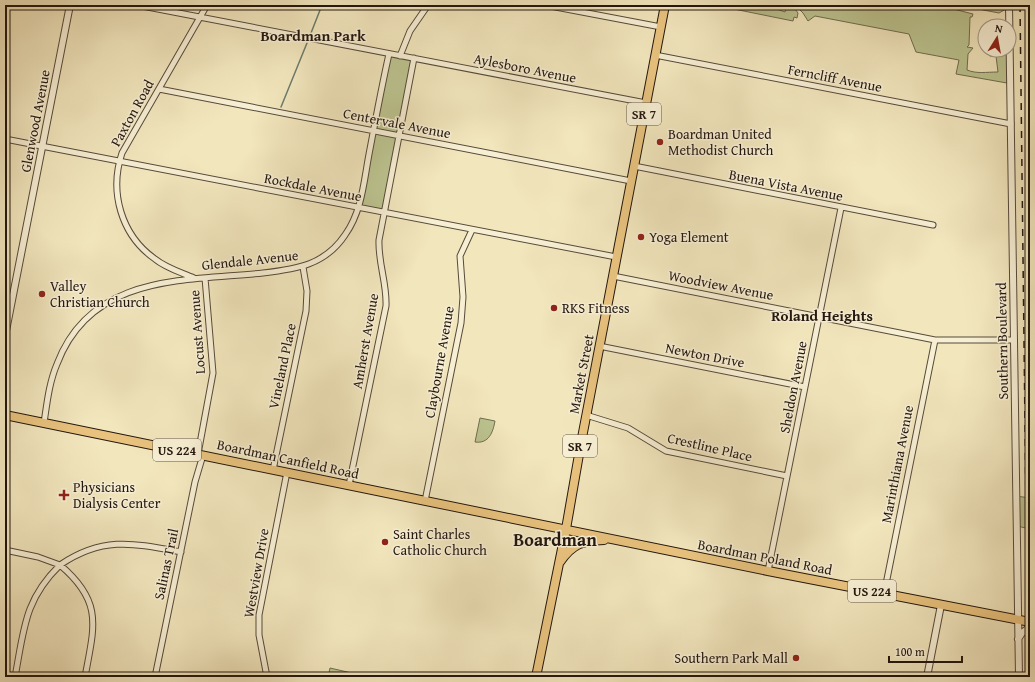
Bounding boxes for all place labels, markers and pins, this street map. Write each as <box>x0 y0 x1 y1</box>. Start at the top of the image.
place label: Boardman United Methodist Church <box>668 124 774 160</box>
marker: Boardman United Methodist Church <box>655 137 665 147</box>
place label: Yoga Element <box>649 227 729 247</box>
marker: Yoga Element <box>636 232 646 242</box>
place label: Valley Christian Church <box>50 276 150 312</box>
marker: Valley Christian Church <box>37 289 47 299</box>
place label: RKS Fitness <box>562 298 630 318</box>
marker: RKS Fitness <box>549 303 559 313</box>
place label: Physicians Dialysis Center <box>73 477 161 513</box>
marker: Physicians Dialysis Center <box>58 489 70 501</box>
place label: Saint Charles Catholic Church <box>393 524 487 560</box>
marker: Saint Charles Catholic Church <box>380 537 390 547</box>
place label: Southern Park Mall <box>674 648 788 668</box>
marker: Southern Park Mall <box>791 653 801 663</box>

